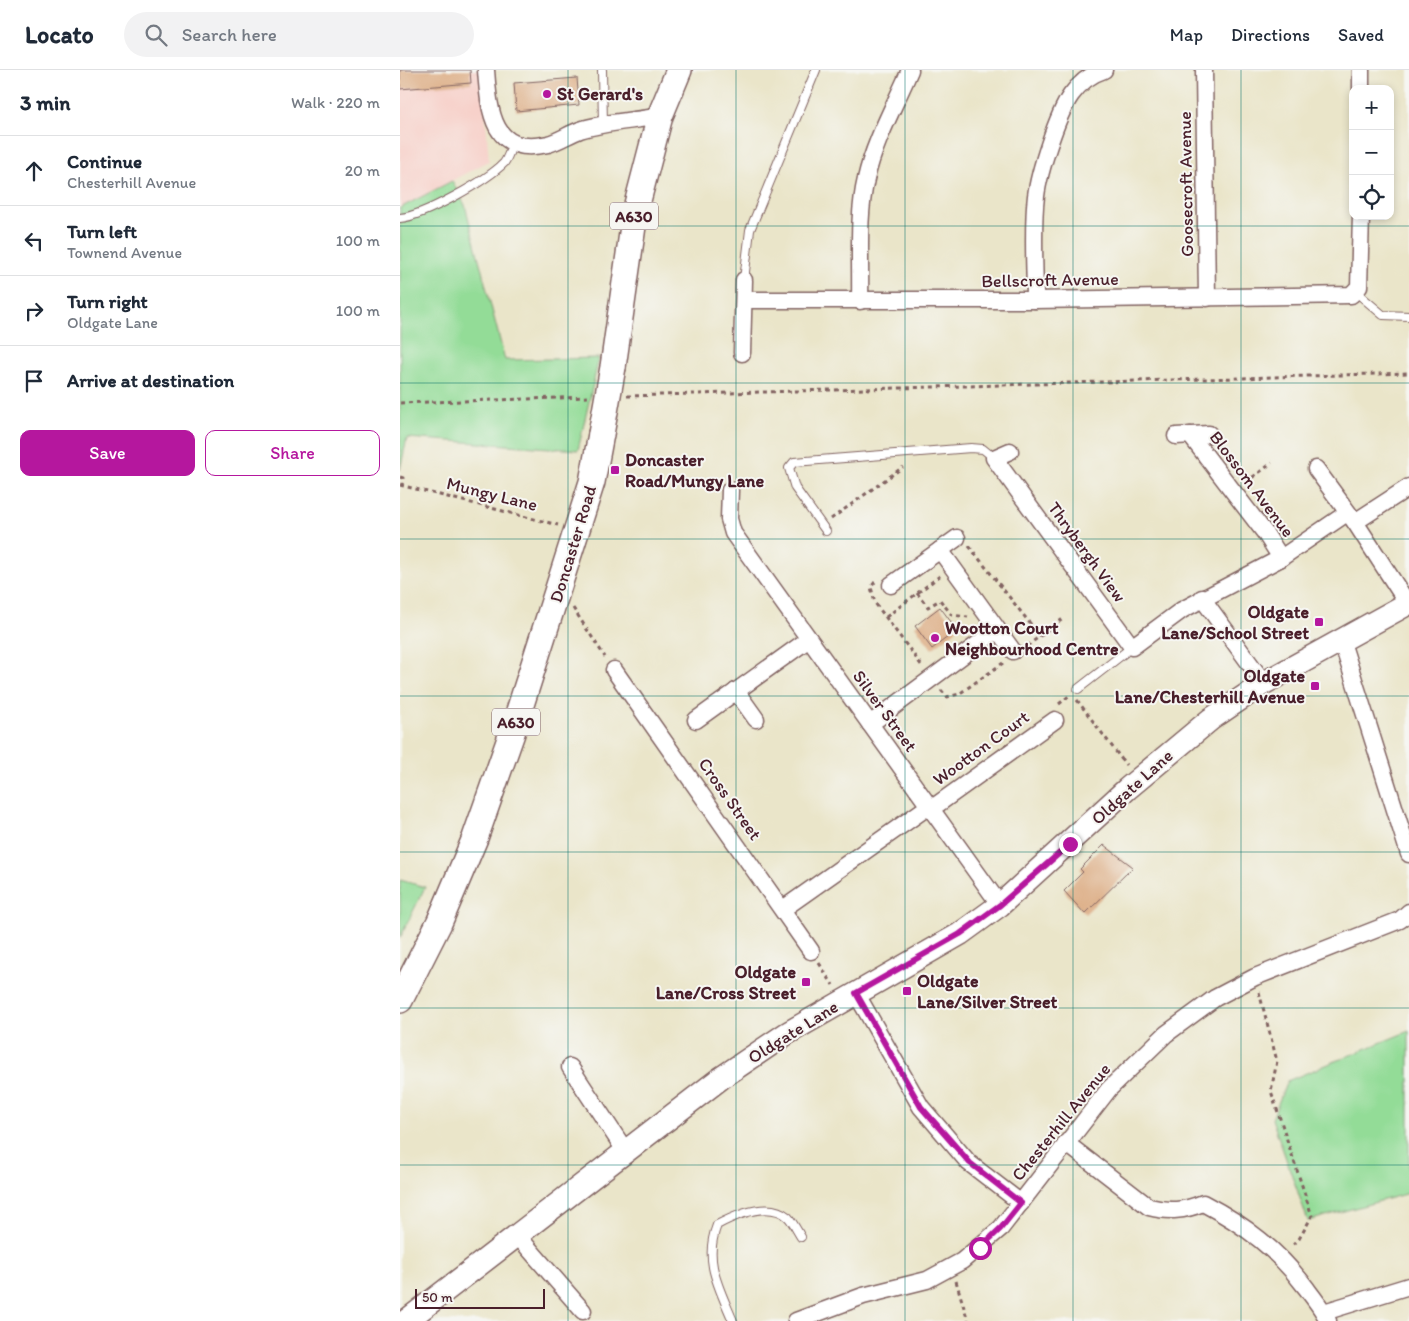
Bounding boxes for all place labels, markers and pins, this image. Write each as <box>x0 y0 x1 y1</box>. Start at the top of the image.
place label: St Gerard's <box>557 83 643 105</box>
marker: St Gerard's <box>541 88 553 100</box>
place label: Doncaster Road/Mungy Lane <box>625 449 764 492</box>
marker: Doncaster Road/Mungy Lane <box>609 464 621 476</box>
place label: Oldgate Lane/School Street <box>1161 601 1309 644</box>
marker: Oldgate Lane/School Street <box>1313 616 1325 628</box>
place label: Wootton Court Neighbourhood Centre <box>945 617 1119 660</box>
marker: Wootton Court Neighbourhood Centre <box>929 632 941 644</box>
place label: Oldgate Lane/Chesterhill Avenue <box>1115 665 1305 708</box>
marker: Oldgate Lane/Chesterhill Avenue <box>1309 680 1321 692</box>
place label: Oldgate Lane/Cross Street <box>656 961 796 1004</box>
place label: Oldgate Lane/Silver Street <box>917 970 1058 1013</box>
marker: Oldgate Lane/Cross Street <box>800 976 812 988</box>
marker: Oldgate Lane/Silver Street <box>901 985 913 997</box>

